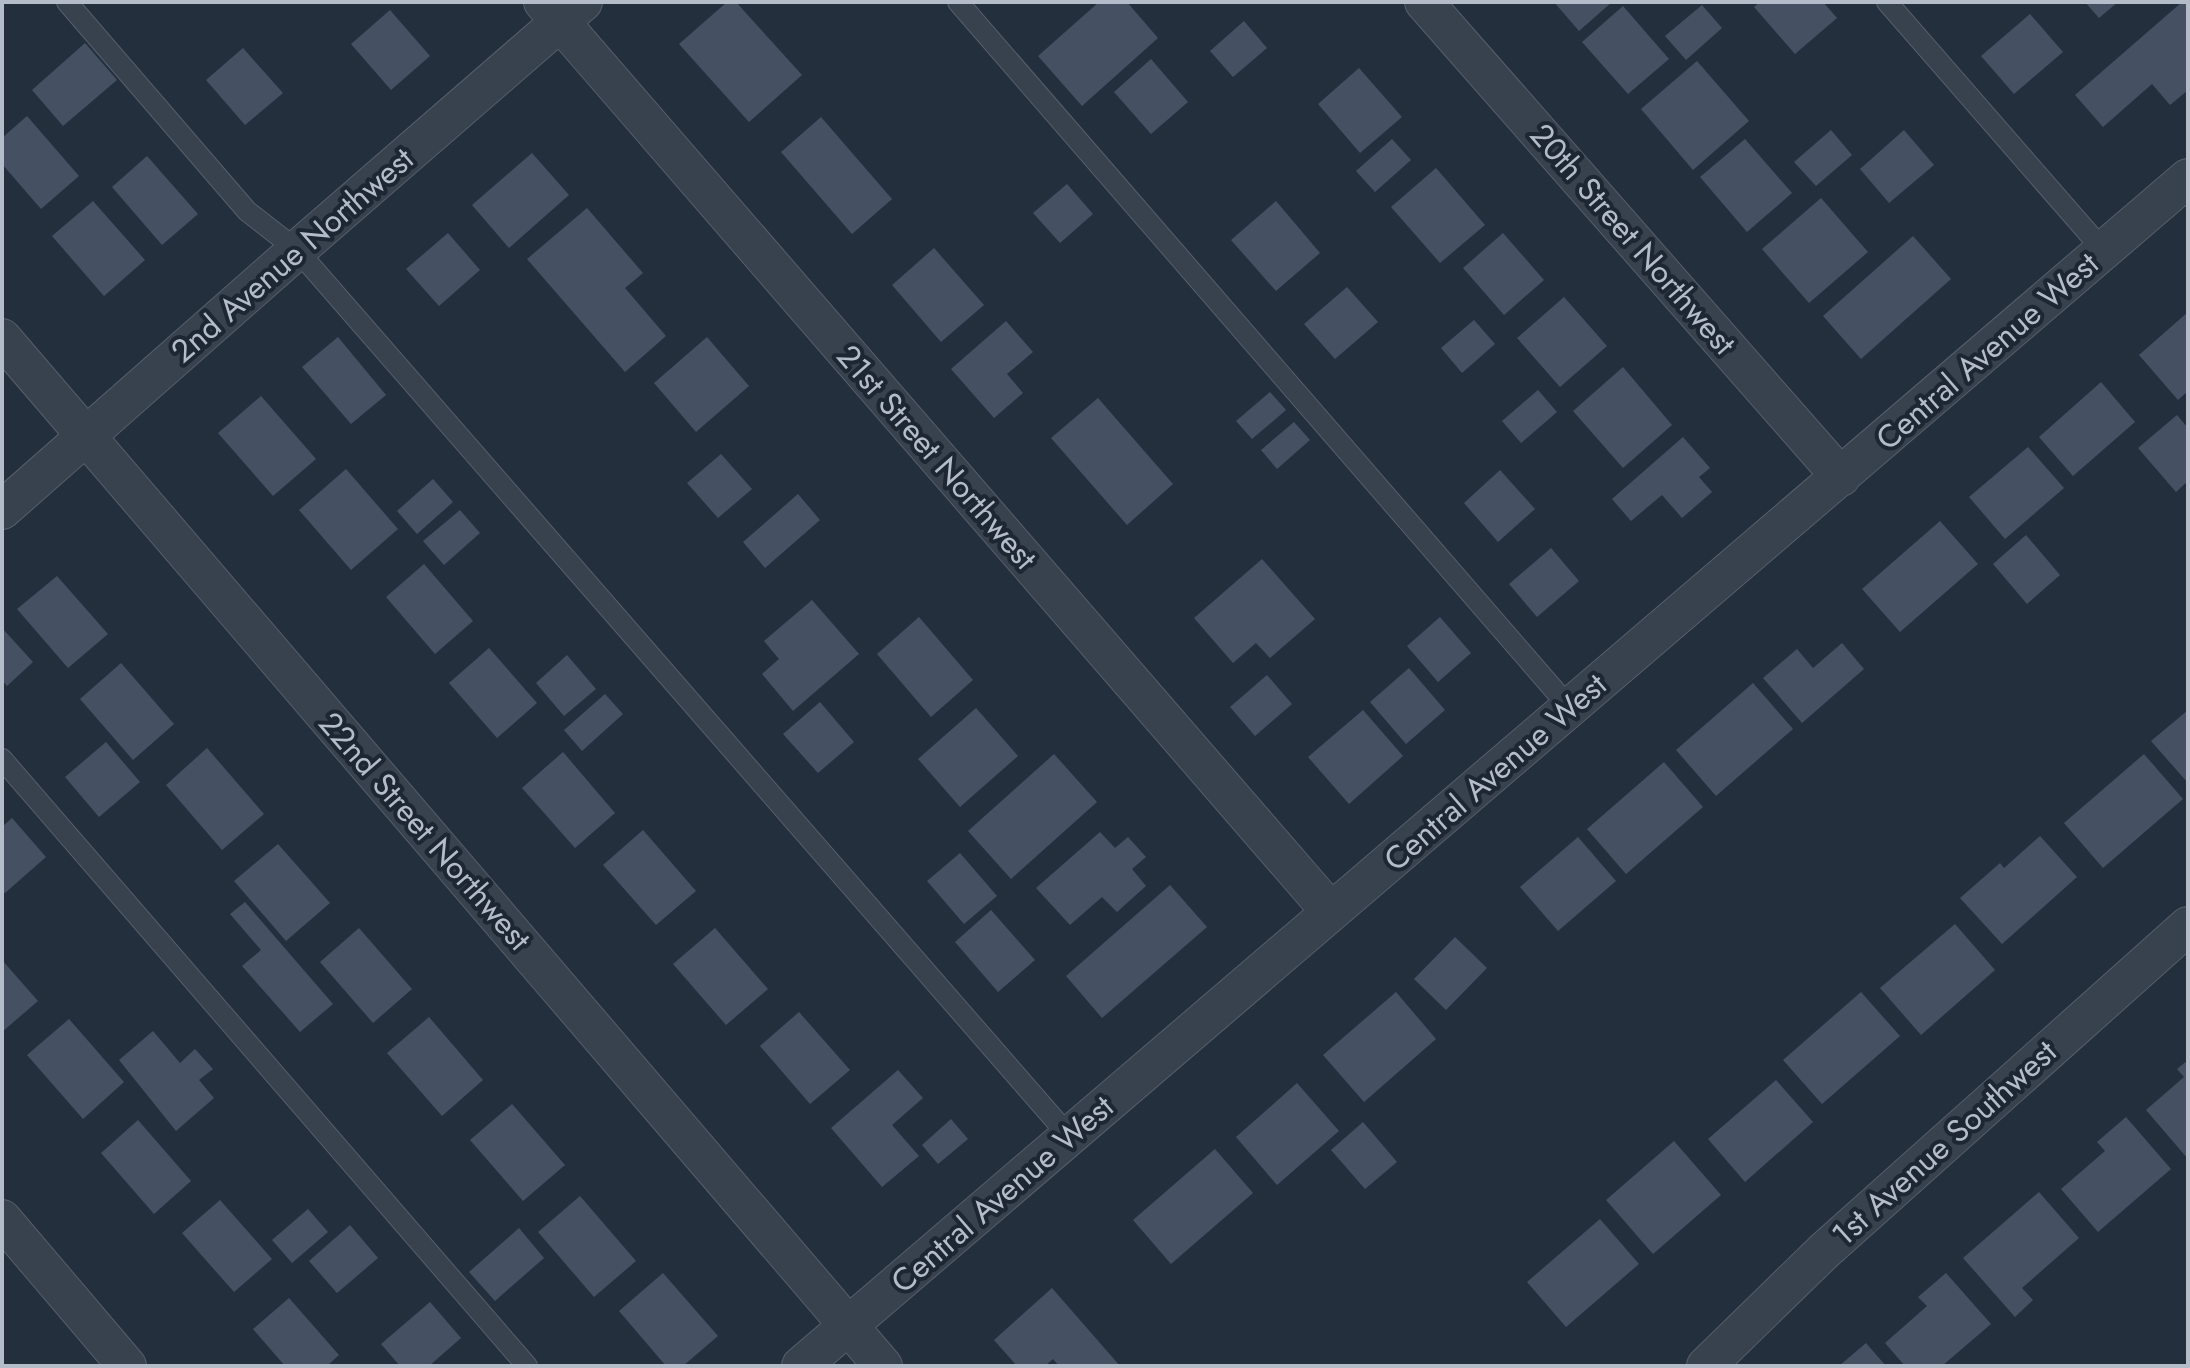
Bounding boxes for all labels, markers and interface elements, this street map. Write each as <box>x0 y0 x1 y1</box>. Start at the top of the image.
street label: 20th Street Northwest <box>1519 113 1747 365</box>
street label: 2nd Avenue Northwest <box>161 136 424 373</box>
street label: Central Avenue West <box>1866 241 2109 461</box>
street label: 21st Street Northwest <box>826 335 1048 580</box>
street label: Central Avenue West <box>1374 662 1617 882</box>
street label: 22nd Street Northwest <box>308 702 542 961</box>
street label: 1st Avenue Southwest <box>1821 1029 2067 1257</box>
street label: Central Avenue West <box>881 1084 1124 1304</box>

